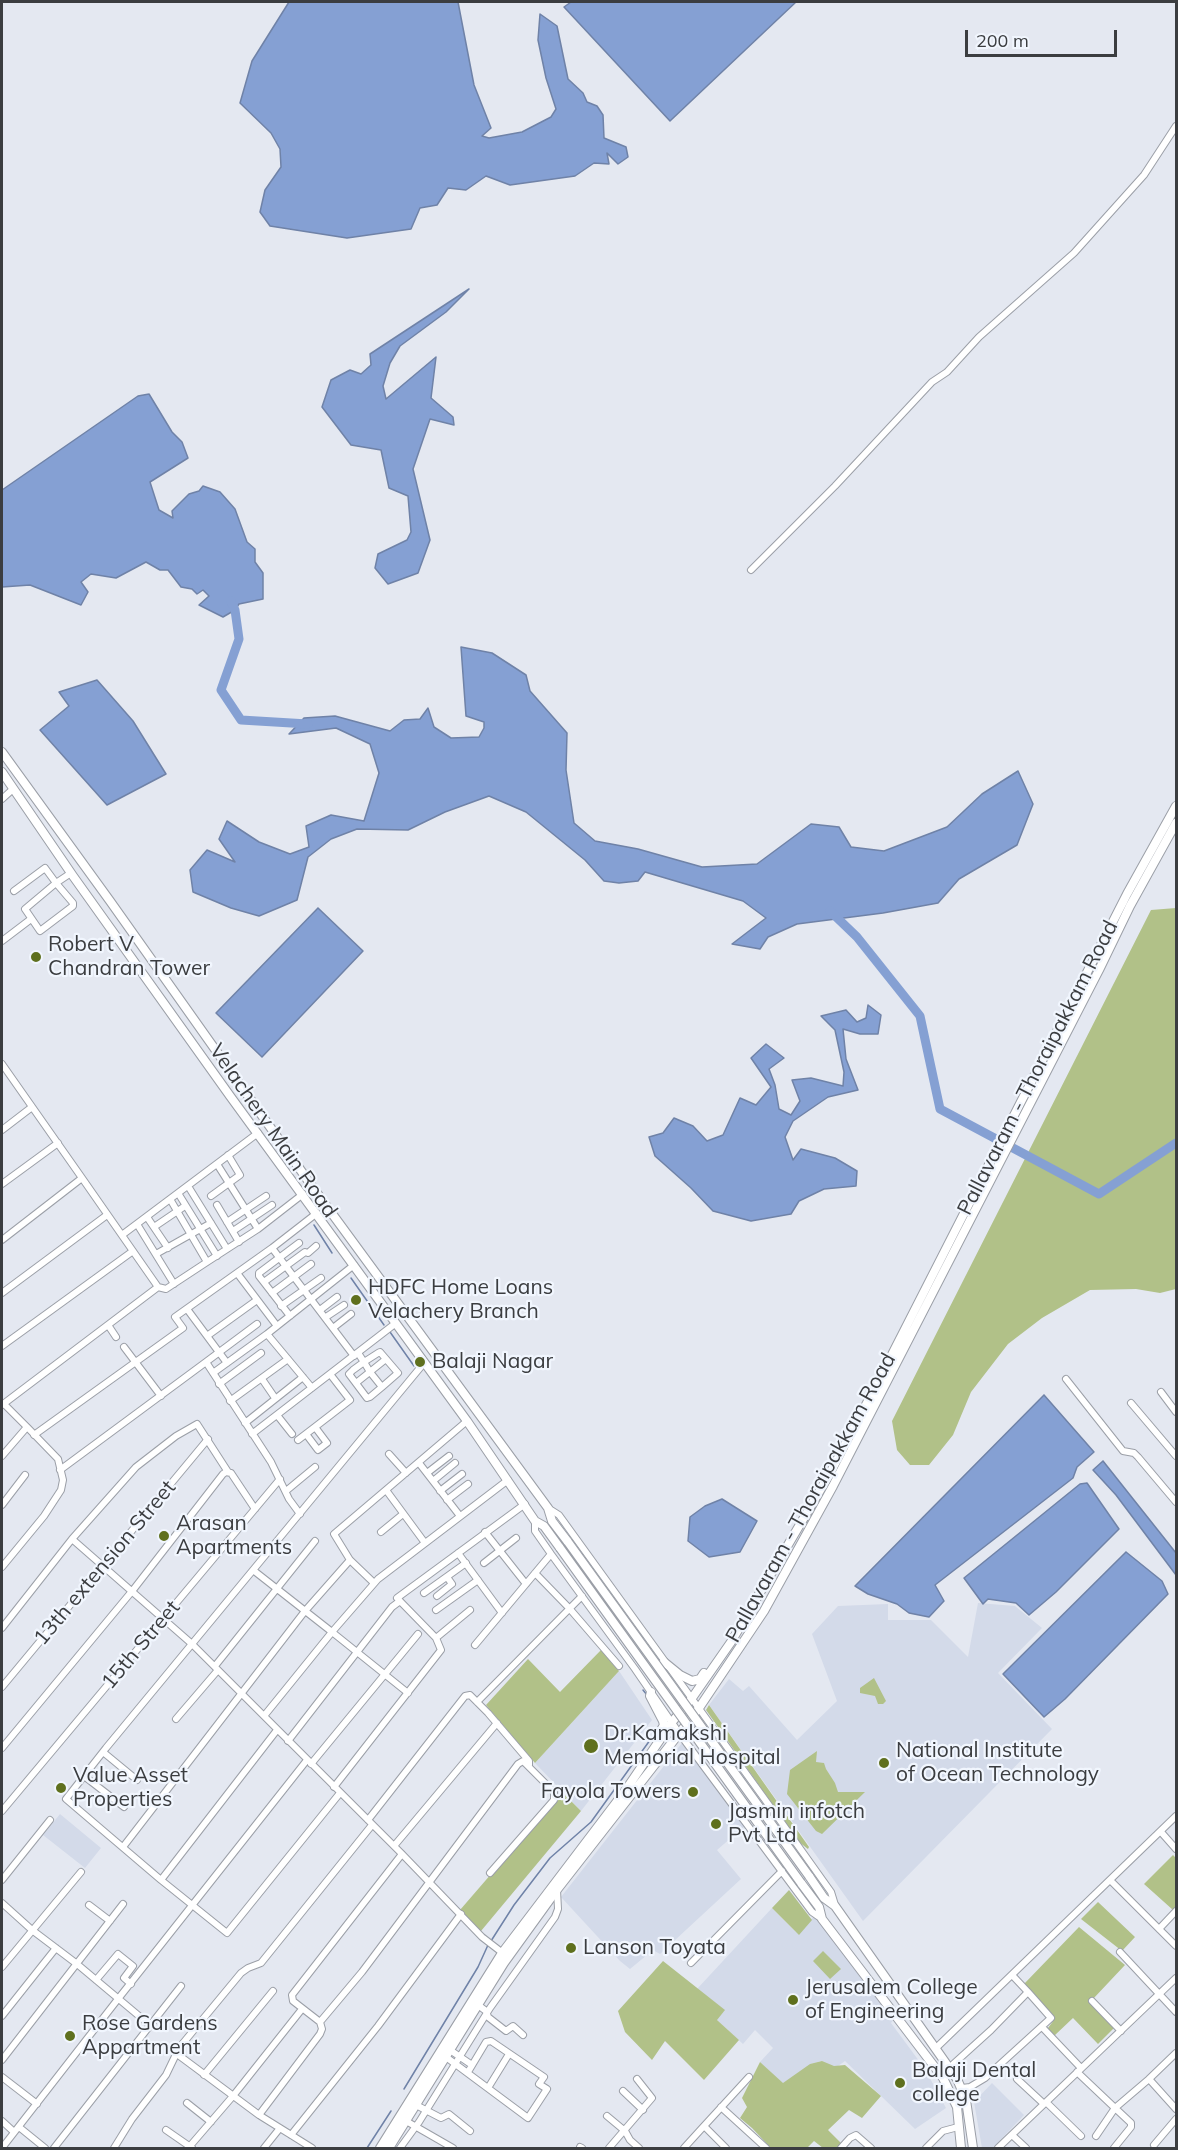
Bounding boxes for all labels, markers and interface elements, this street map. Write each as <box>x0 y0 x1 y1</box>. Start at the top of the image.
scale bar <box>968 18 1120 56</box>
text: 200 m <box>976 29 1029 52</box>
street label: Pallavaram - Thoraipakkam Road <box>953 917 1123 1219</box>
place label: Robert V Chandran Tower <box>48 932 210 982</box>
marker: Robert V Chandran Tower <box>29 950 43 964</box>
street label: Velachery Main Road <box>204 1039 342 1223</box>
place label: HDFC Home Loans Velachery Branch <box>368 1275 553 1325</box>
marker: HDFC Home Loans Velachery Branch <box>349 1293 363 1307</box>
place label: Balaji Nagar <box>432 1349 553 1375</box>
street label: Pallavaram - Thoraipakkam Road <box>721 1349 901 1647</box>
marker: Balaji Nagar <box>413 1355 427 1369</box>
street label: 13th extension Street <box>29 1476 181 1650</box>
place label: Arasan Apartments <box>176 1511 292 1561</box>
marker: Arasan Apartments <box>157 1529 171 1543</box>
street label: 15th Street <box>97 1595 185 1695</box>
place label: Dr.Kamakshi Memorial Hospital <box>604 1721 781 1771</box>
marker: Dr.Kamakshi Memorial Hospital <box>582 1737 600 1755</box>
place label: National Institute of Ocean Technology <box>896 1738 1099 1788</box>
marker: National Institute of Ocean Technology <box>877 1756 891 1770</box>
place label: Value Asset Properties <box>73 1763 188 1813</box>
place label: Fayola Towers <box>541 1779 681 1805</box>
marker: Value Asset Properties <box>54 1781 68 1795</box>
marker: Fayola Towers <box>686 1785 700 1799</box>
place label: Jasmin infotch Pvt Ltd <box>728 1799 865 1849</box>
marker: Jasmin infotch Pvt Ltd <box>709 1817 723 1831</box>
place label: Lanson Toyata <box>583 1935 726 1961</box>
marker: Lanson Toyata <box>564 1941 578 1955</box>
place label: Jerusalem College of Engineering <box>805 1975 978 2025</box>
marker: Jerusalem College of Engineering <box>786 1993 800 2007</box>
place label: Rose Gardens Appartment <box>82 2011 218 2061</box>
marker: Rose Gardens Appartment <box>63 2029 77 2043</box>
place label: Balaji Dental college <box>912 2058 1036 2108</box>
marker: Balaji Dental college <box>893 2076 907 2090</box>

